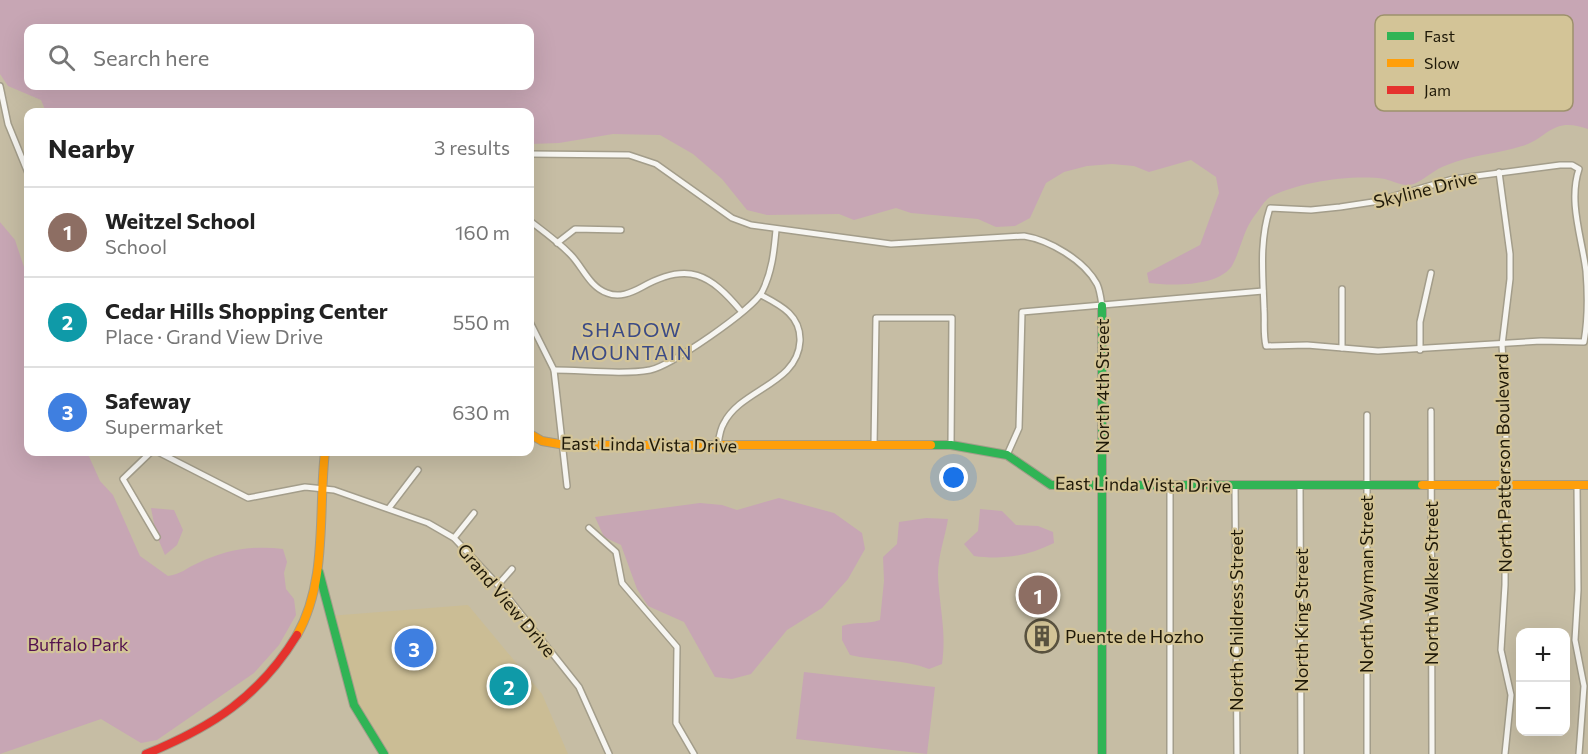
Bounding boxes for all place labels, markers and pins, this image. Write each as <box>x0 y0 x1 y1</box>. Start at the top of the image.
pin: 1 <box>1018 572 1058 618</box>
building icon: Puente de Hozho <box>1024 618 1060 654</box>
place label: Puente de Hozho <box>1065 625 1204 647</box>
pin: 3 <box>394 626 434 670</box>
pin: 2 <box>490 664 528 708</box>

